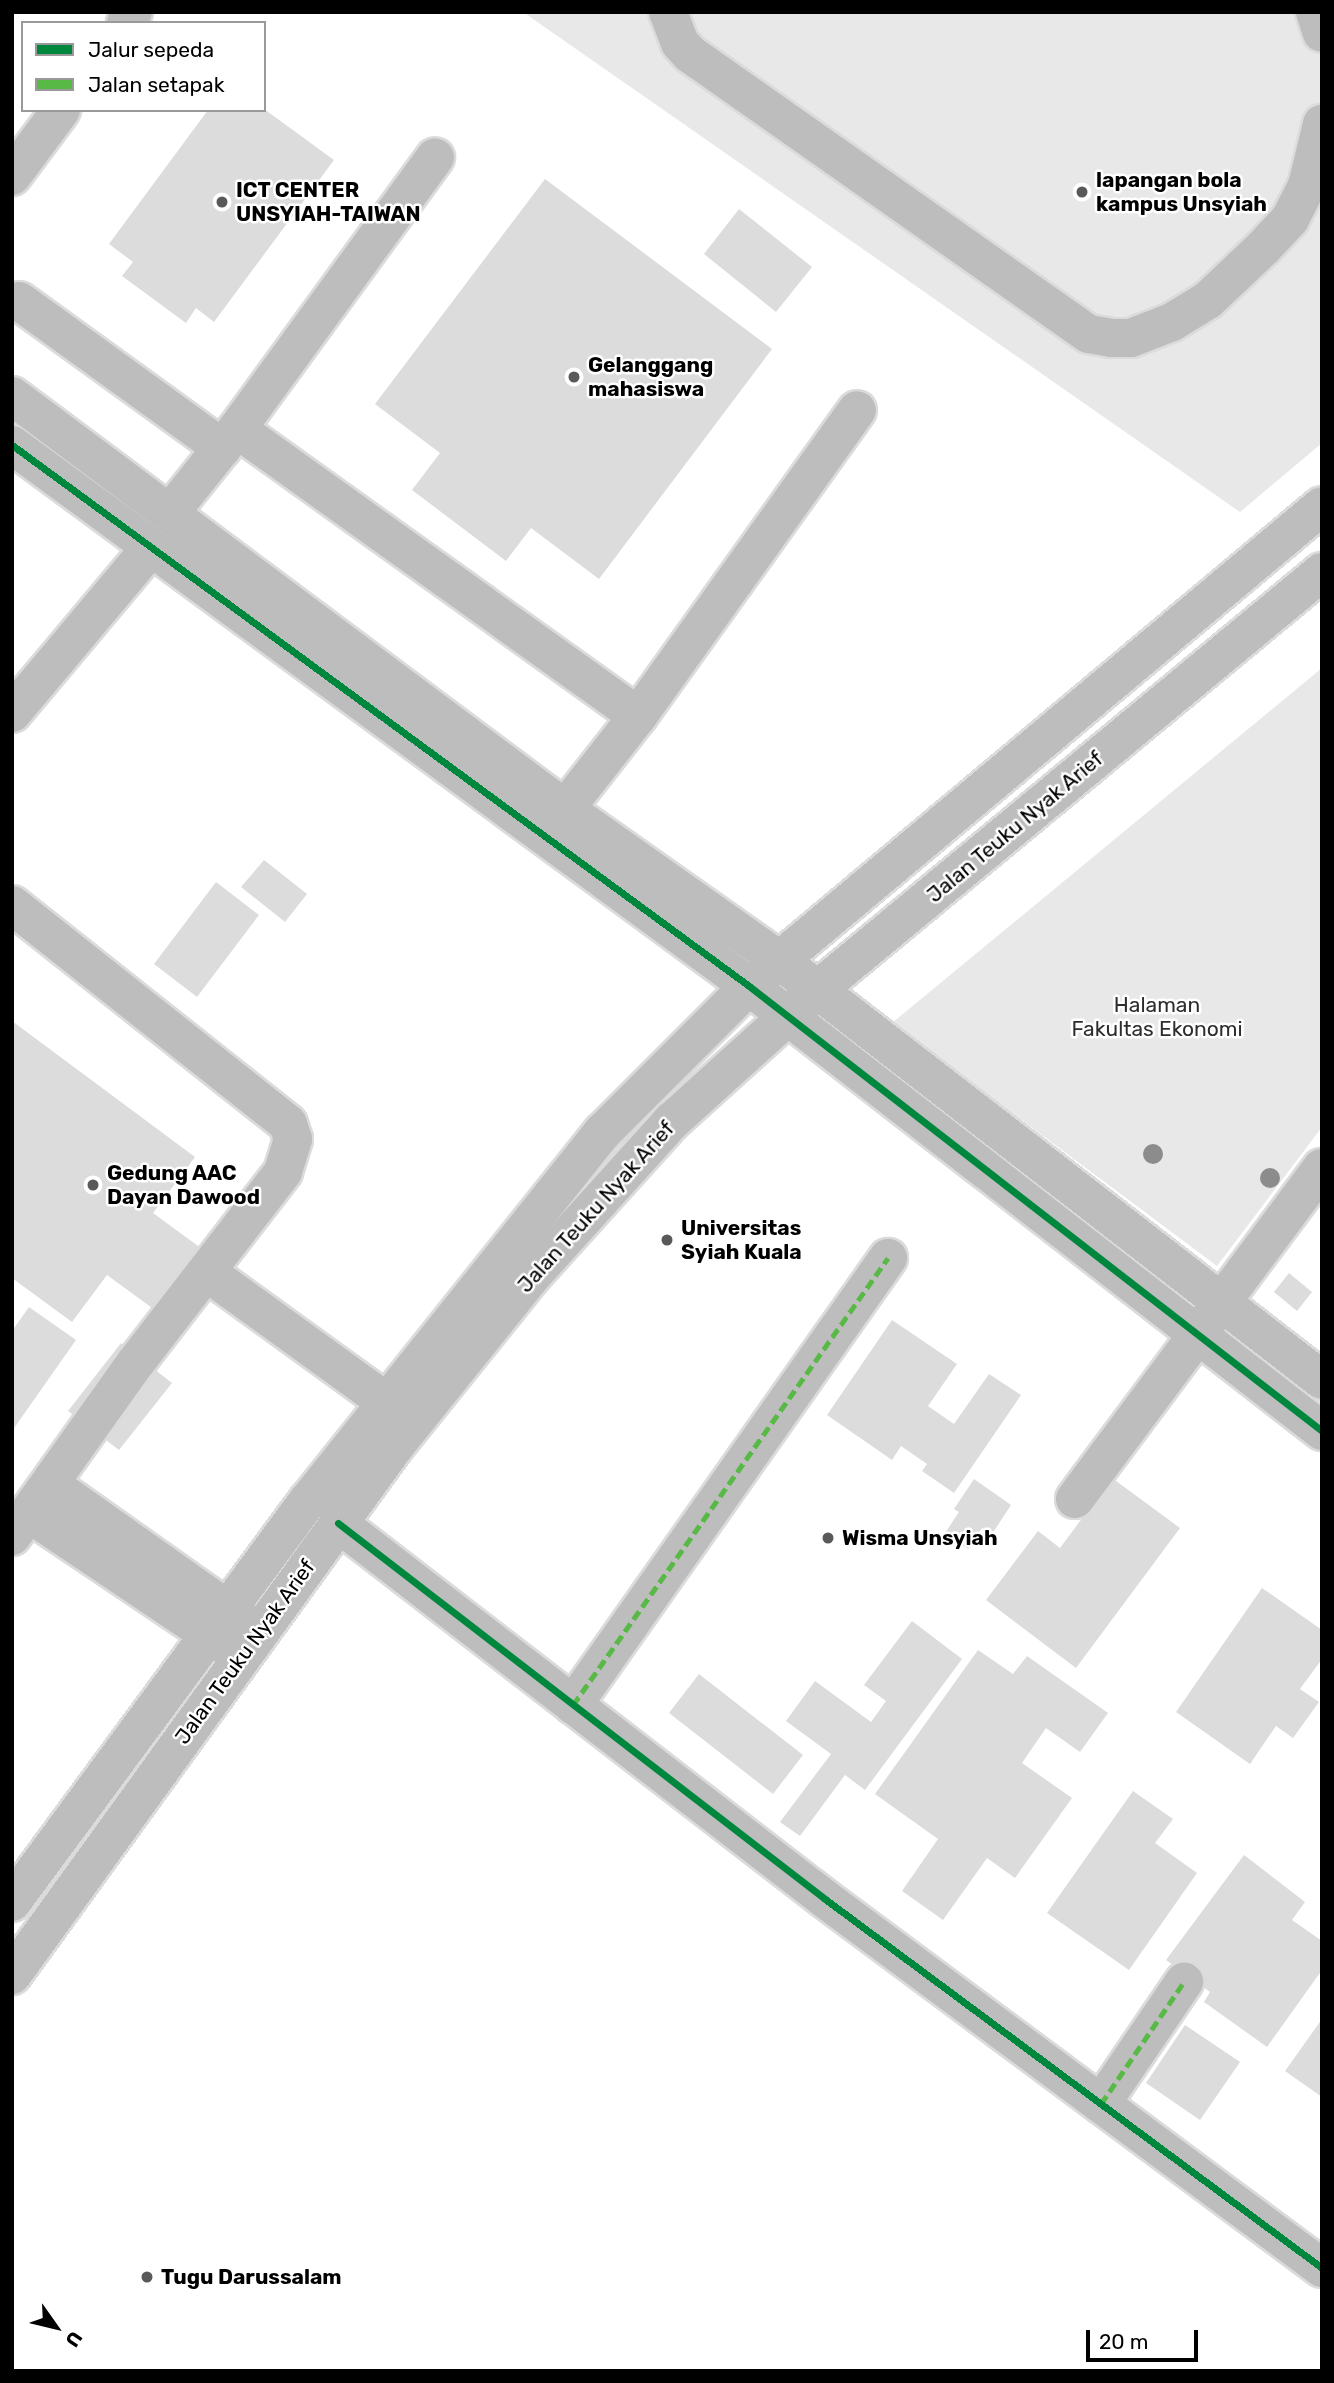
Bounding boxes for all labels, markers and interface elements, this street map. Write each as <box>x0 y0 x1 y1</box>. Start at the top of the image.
legend <box>21 21 266 112</box>
text: Jalur sepeda <box>88 37 214 62</box>
text: Jalan setapak <box>88 72 225 97</box>
place label: lapangan bola kampus Unsyiah <box>1096 167 1267 217</box>
place label: ICT CENTER UNSYIAH-TAIWAN <box>236 177 421 227</box>
marker: lapangan bola kampus Unsyiah <box>1074 184 1090 200</box>
marker: ICT CENTER UNSYIAH-TAIWAN <box>214 194 230 210</box>
place label: Gelanggang mahasiswa <box>588 352 713 402</box>
marker: Gelanggang mahasiswa <box>566 369 582 385</box>
street label: Jalan Teuku Nyak Arief <box>922 746 1108 908</box>
park label: Halaman Fakultas Ekonomi <box>1071 992 1243 1042</box>
street label: Jalan Teuku Nyak Arief <box>512 1116 680 1298</box>
place label: Gedung AAC Dayan Dawood <box>107 1160 260 1210</box>
marker: Gedung AAC Dayan Dawood <box>85 1177 101 1193</box>
place label: Universitas Syiah Kuala <box>681 1215 802 1265</box>
marker: Universitas Syiah Kuala <box>659 1232 675 1248</box>
place label: Wisma Unsyiah <box>842 1525 998 1551</box>
marker: Wisma Unsyiah <box>820 1530 836 1546</box>
street label: Jalan Teuku Nyak Arief <box>169 1554 321 1750</box>
place label: Tugu Darussalam <box>161 2264 342 2290</box>
marker: Tugu Darussalam <box>139 2269 155 2285</box>
north arrow <box>21 2292 91 2362</box>
scale bar <box>1089 2316 1201 2360</box>
text: U <box>60 2327 87 2351</box>
text: 20 m <box>1099 2329 1148 2354</box>

